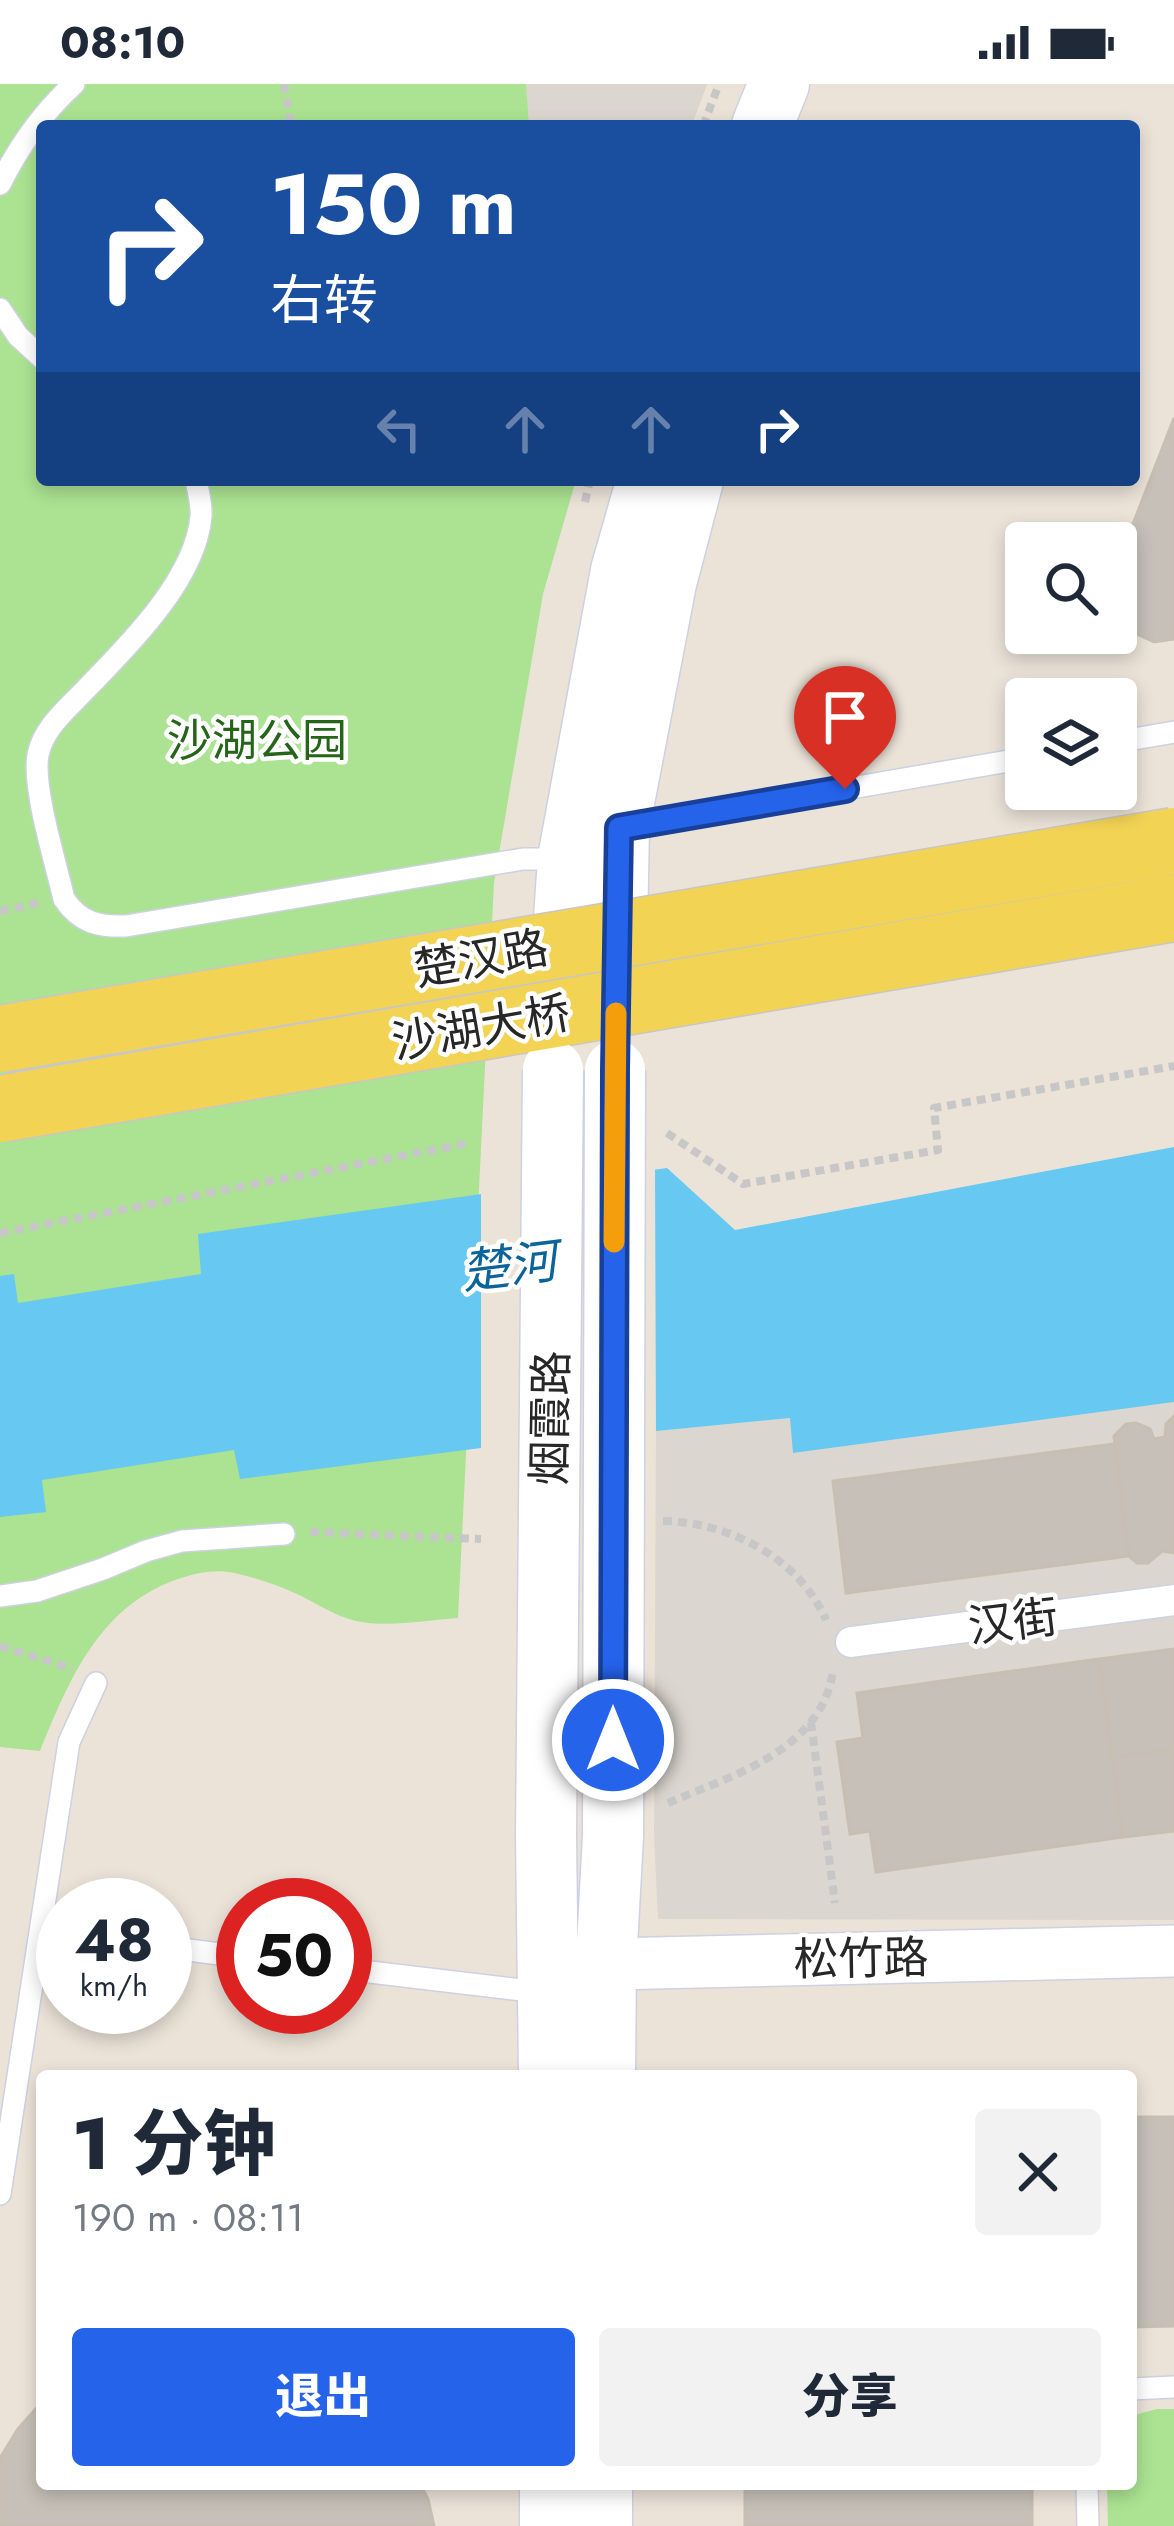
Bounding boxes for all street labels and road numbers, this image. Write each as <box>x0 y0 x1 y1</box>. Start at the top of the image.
street label: 楚汉路 <box>409 915 553 1002</box>
street label: 沙湖大桥 <box>387 980 575 1075</box>
street label: 烟霞路 <box>517 1350 584 1486</box>
street label: 汉街 <box>964 1584 1062 1659</box>
street label: 松竹路 <box>793 1925 929 1992</box>

